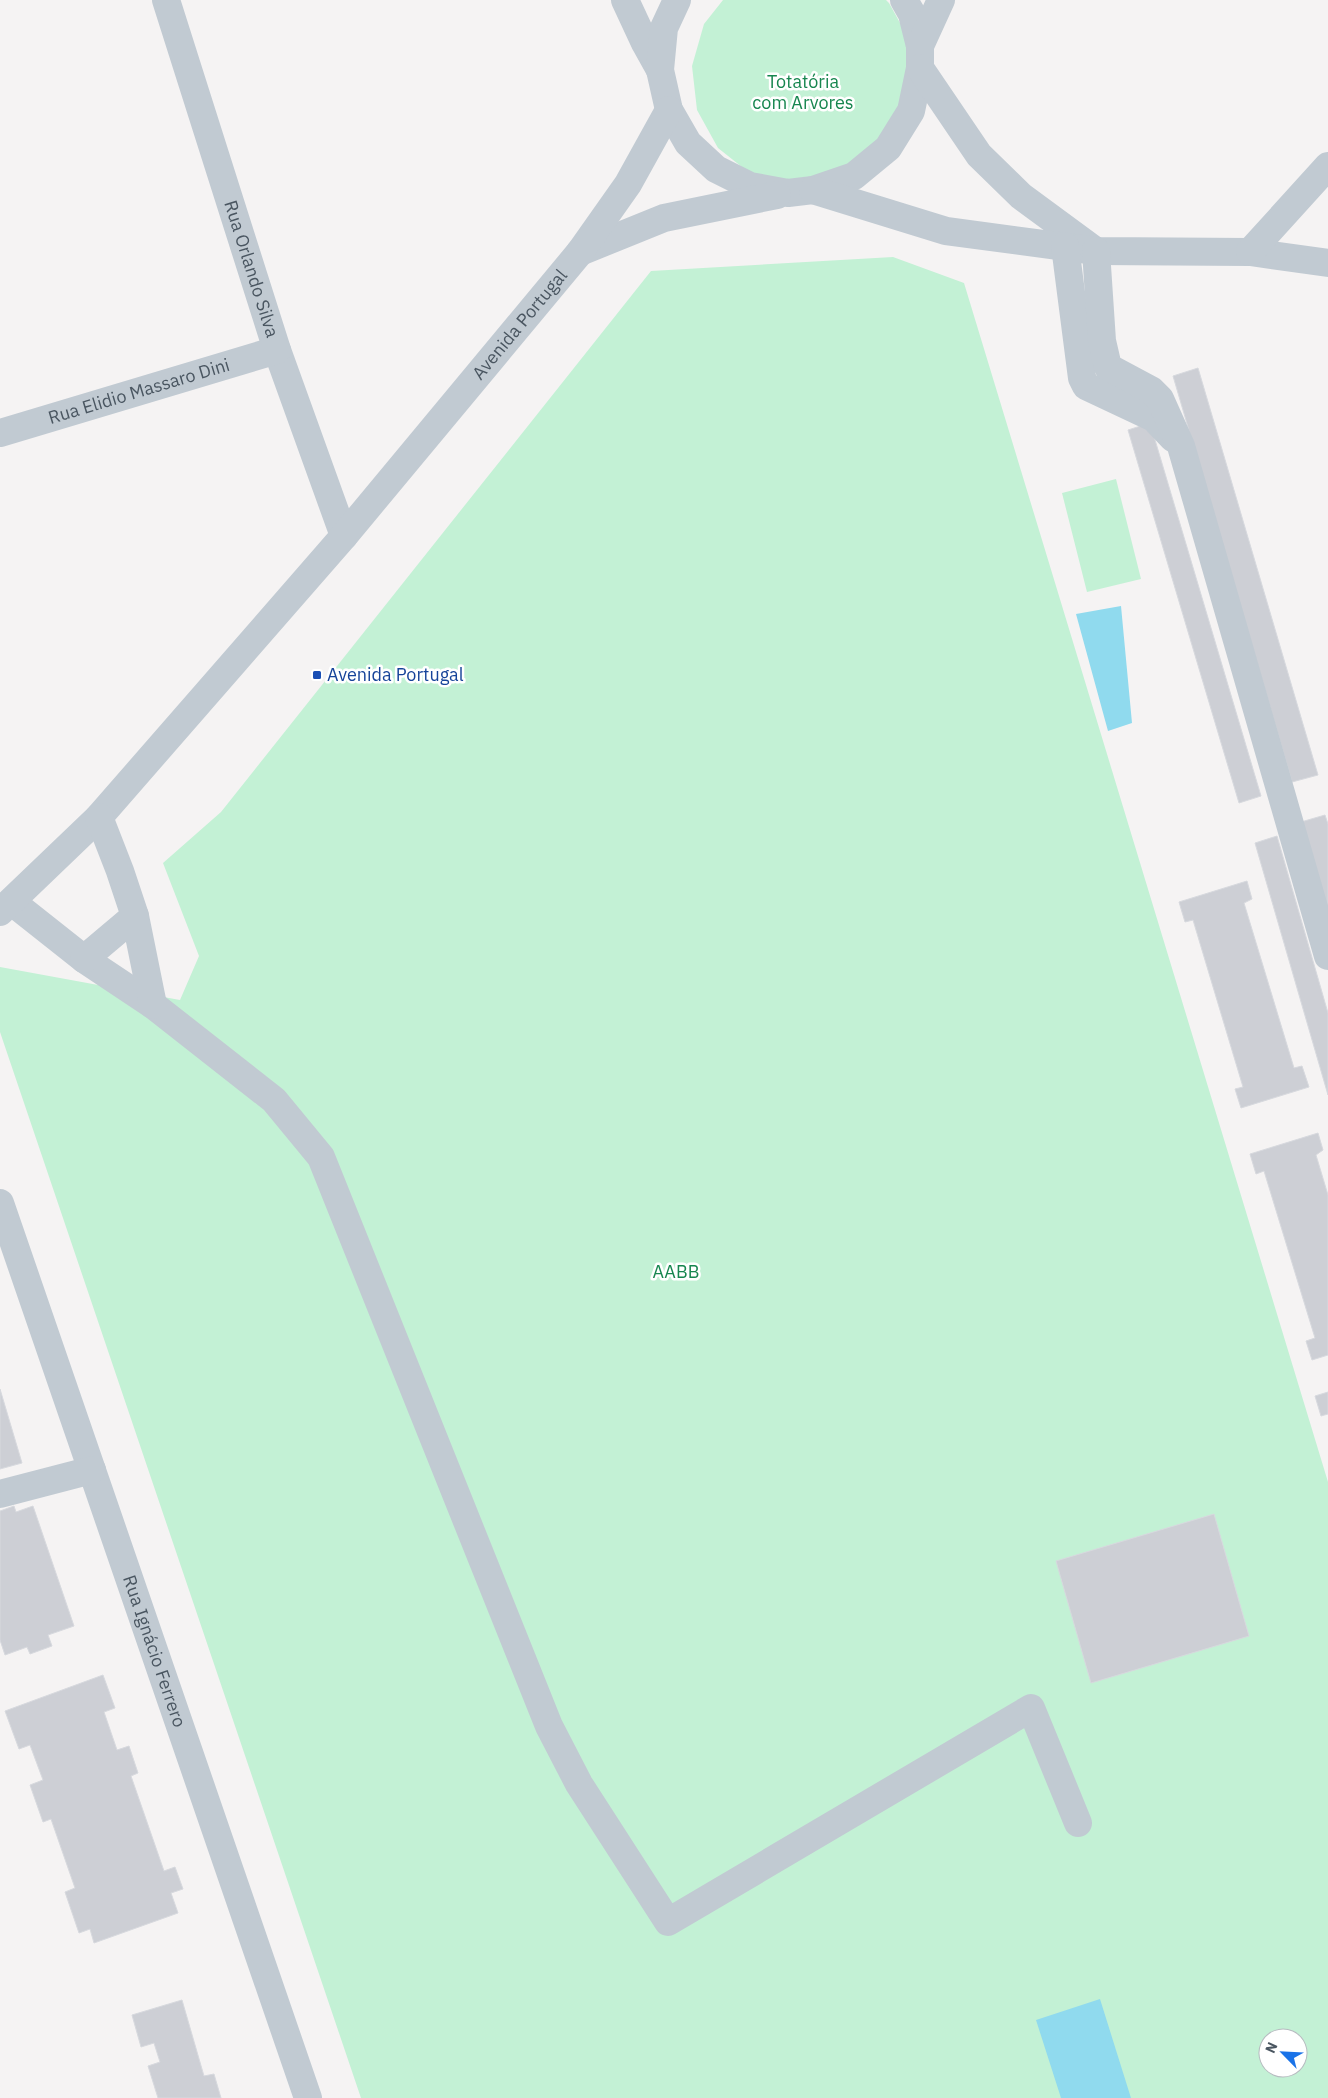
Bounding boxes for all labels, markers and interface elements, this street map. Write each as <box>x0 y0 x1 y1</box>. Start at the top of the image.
park label: Totatória com Arvores <box>752 70 854 114</box>
street label: Rua Orlando Silva <box>219 197 284 340</box>
street label: Avenida Portugal <box>467 264 572 384</box>
street label: Rua Elidio Massaro Dini <box>45 353 232 429</box>
place label: Avenida Portugal <box>327 663 464 686</box>
marker: Avenida Portugal <box>311 669 323 681</box>
park label: AABB <box>653 1260 699 1283</box>
street label: Rua Ignácio Ferrero <box>118 1572 192 1730</box>
north arrow <box>1258 2028 1308 2078</box>
text: N <box>1261 2039 1281 2056</box>

